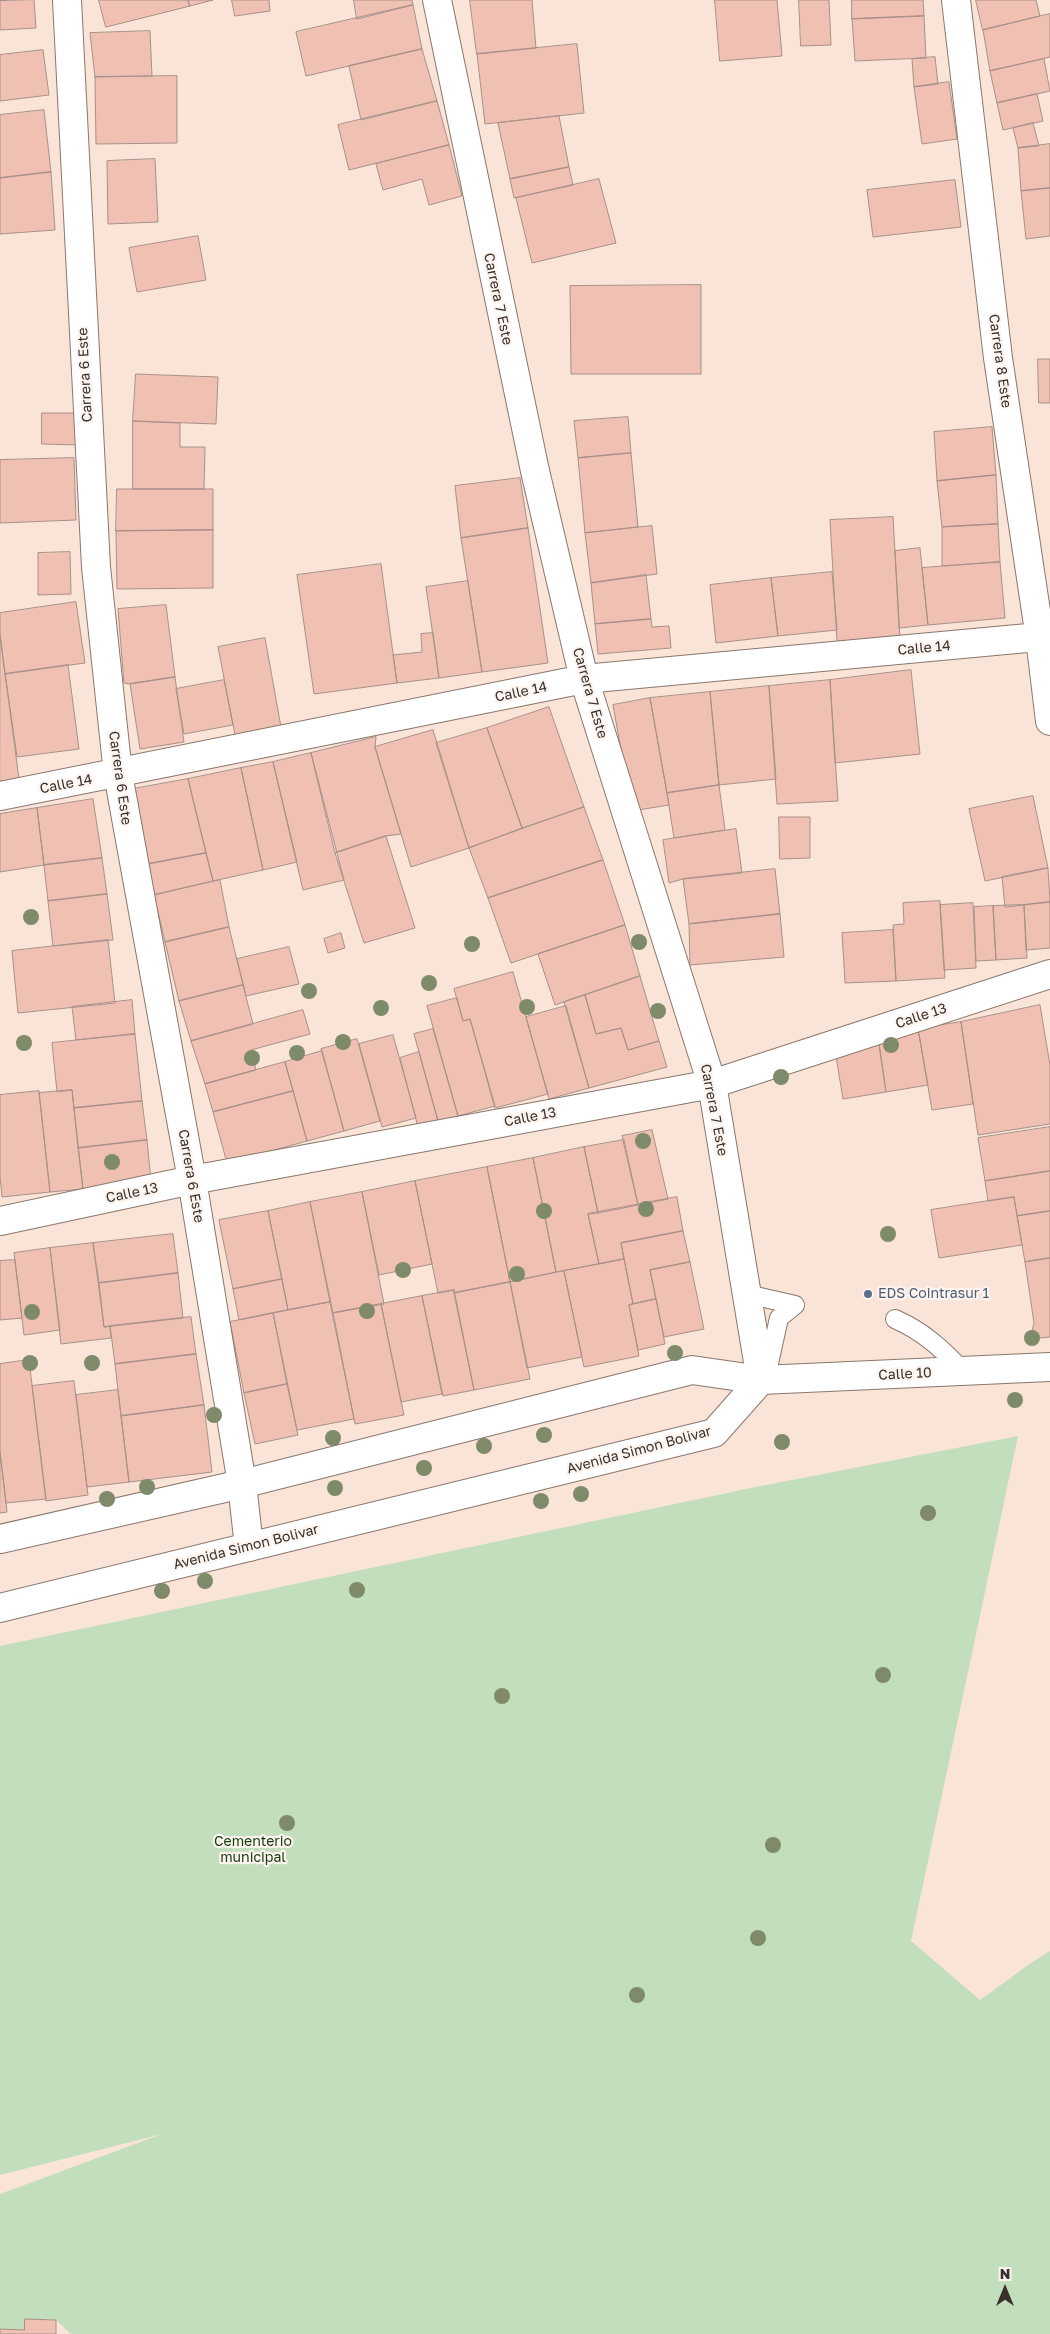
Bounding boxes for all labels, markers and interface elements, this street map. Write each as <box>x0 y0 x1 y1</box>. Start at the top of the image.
street label: Carrera 7 Este <box>480 251 516 347</box>
street label: Carrera 8 Este <box>985 313 1015 409</box>
street label: Carrera 6 Este <box>74 327 96 423</box>
street label: Calle 14 <box>897 637 951 659</box>
street label: Carrera 7 Este <box>569 646 611 740</box>
street label: Calle 14 <box>493 678 549 706</box>
street label: Carrera 6 Este <box>105 730 135 826</box>
street label: Calle 14 <box>38 771 94 797</box>
street label: Calle 13 <box>893 1000 949 1032</box>
street label: Carrera 7 Este <box>697 1062 731 1158</box>
street label: Calle 13 <box>502 1104 558 1130</box>
street label: Carrera 6 Este <box>175 1128 207 1224</box>
street label: Calle 13 <box>104 1179 160 1207</box>
place label: EDS Cointrasur 1 <box>878 1286 989 1302</box>
marker: EDS Cointrasur 1 <box>862 1288 874 1300</box>
street label: Calle 10 <box>878 1364 932 1384</box>
street label: Avenida Simon Bolivar <box>565 1423 713 1477</box>
street label: Avenida Simon Bolivar <box>172 1521 320 1573</box>
park label: Cementerio municipal <box>214 1834 292 1866</box>
north arrow <box>980 2264 1030 2314</box>
text: N <box>1000 2265 1010 2282</box>

